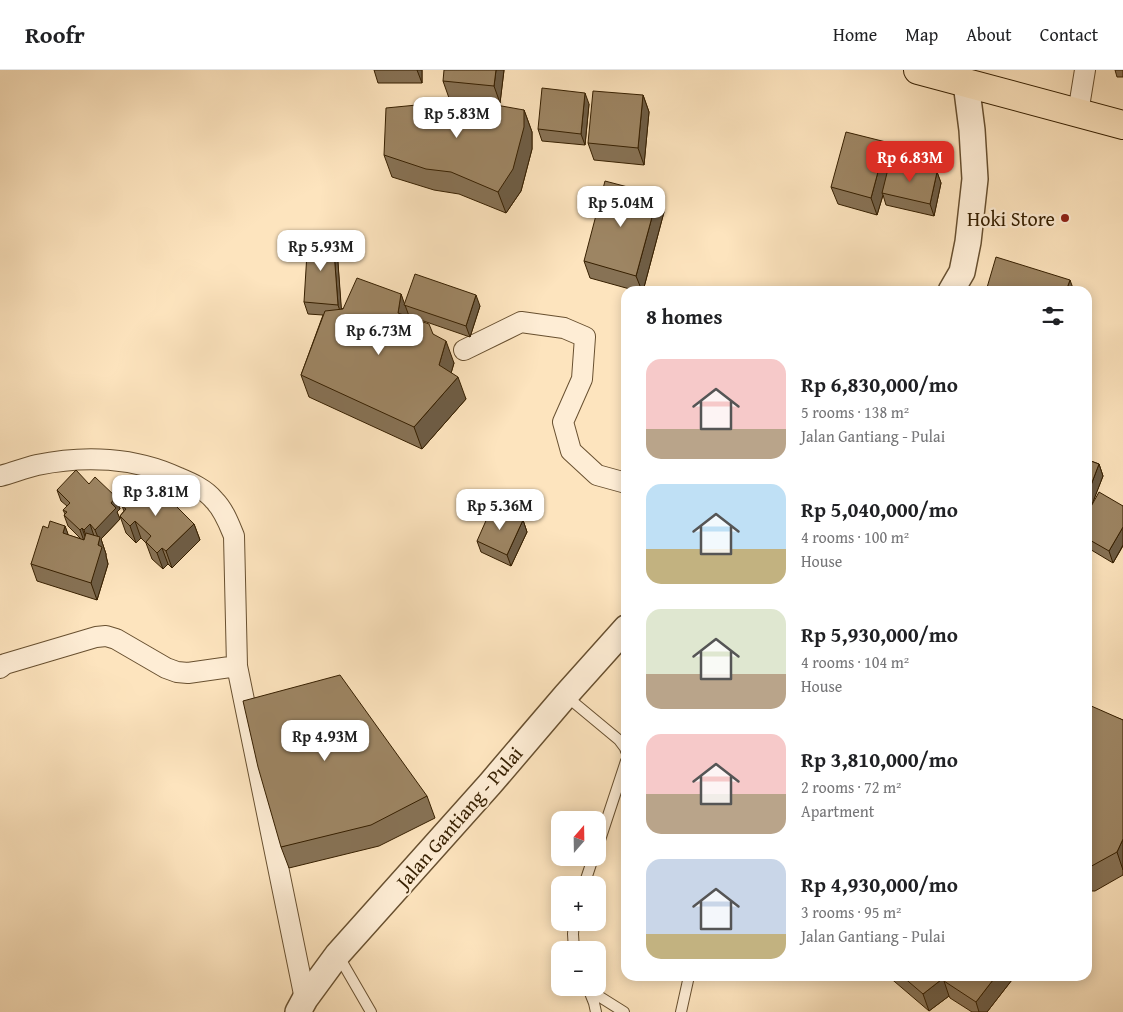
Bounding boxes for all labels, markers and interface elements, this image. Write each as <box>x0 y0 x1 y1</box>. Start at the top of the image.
text: Roofr <box>25 17 85 52</box>
text: Home <box>833 21 877 48</box>
text: Map <box>905 21 938 48</box>
text: About <box>966 21 1012 48</box>
text: Contact <box>1040 21 1098 48</box>
pin: Rp 5.83M <box>405 97 509 139</box>
text: Rp 5.83M <box>424 101 490 125</box>
pin: Rp 6.83M <box>858 140 962 183</box>
text: Rp 6.83M <box>877 145 943 169</box>
pin: Rp 5.04M <box>569 186 673 228</box>
text: Rp 5.04M <box>588 190 654 214</box>
place label: Hoki Store <box>967 204 1055 233</box>
marker: Hoki Store <box>1059 212 1071 224</box>
pin: Rp 5.93M <box>269 230 373 272</box>
text: Rp 5.93M <box>288 234 354 258</box>
text: 8 homes <box>646 301 722 332</box>
icon: filters <box>1039 302 1067 330</box>
pin: Rp 6.73M <box>327 314 431 356</box>
text: Rp 6.73M <box>346 318 412 342</box>
text: Rp 6,830,000/mo <box>801 369 958 400</box>
icon: home <box>686 379 746 439</box>
text: 5 rooms · 138 m² <box>801 400 909 424</box>
text: Jalan Gantiang - Pulai <box>801 424 945 448</box>
pin: Rp 3.81M <box>104 474 208 517</box>
text: Rp 3.81M <box>123 479 189 503</box>
pin: Rp 5.36M <box>448 488 552 531</box>
text: Rp 5.36M <box>467 493 533 517</box>
text: Rp 5,040,000/mo <box>801 494 958 525</box>
icon: home <box>686 504 746 564</box>
text: 4 rooms · 100 m² <box>801 525 909 549</box>
text: House <box>801 549 842 573</box>
text: Rp 5,930,000/mo <box>801 619 958 650</box>
icon: home <box>686 629 746 689</box>
text: 4 rooms · 104 m² <box>801 650 909 674</box>
text: House <box>801 674 842 698</box>
pin: Rp 4.93M <box>273 720 377 762</box>
text: Rp 4.93M <box>292 724 358 748</box>
street label: Jalan Gantiang - Pulai <box>387 739 529 897</box>
text: Rp 3,810,000/mo <box>801 744 958 775</box>
icon: home <box>686 754 746 814</box>
text: 2 rooms · 72 m² <box>801 775 901 799</box>
text: Apartment <box>801 799 874 823</box>
north arrow <box>551 811 606 866</box>
map controls <box>551 811 606 996</box>
text: Rp 4,930,000/mo <box>801 869 958 900</box>
button: + <box>551 876 606 931</box>
icon: home <box>686 879 746 939</box>
text: 3 rooms · 95 m² <box>801 900 901 924</box>
text: Jalan Gantiang - Pulai <box>801 924 945 948</box>
button: − <box>551 941 606 996</box>

